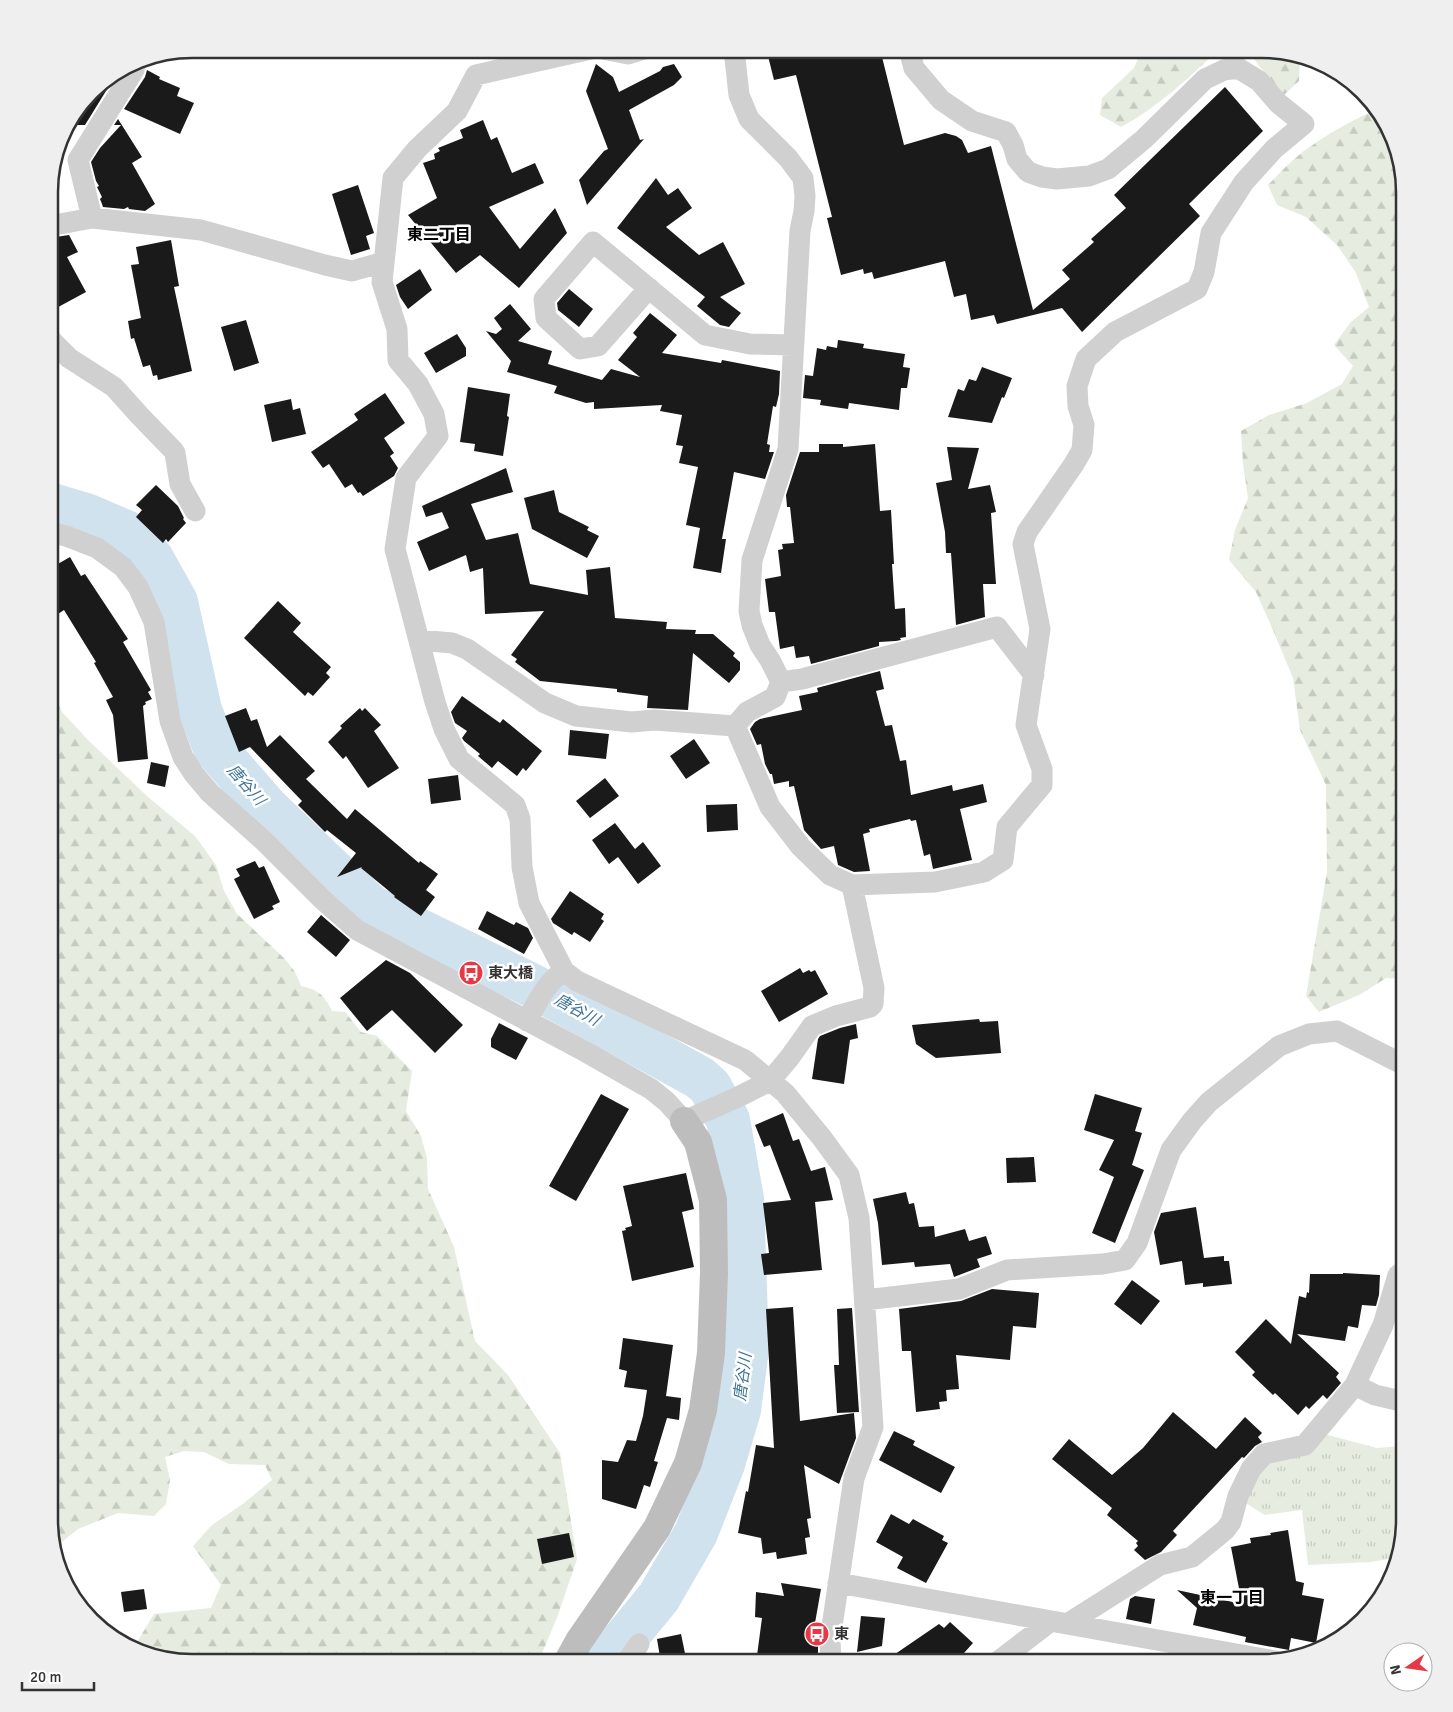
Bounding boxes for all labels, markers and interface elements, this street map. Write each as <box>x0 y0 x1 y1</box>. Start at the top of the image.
district label: 東二丁目 <box>407 225 471 245</box>
water label: 唐谷川 <box>223 760 271 811</box>
bus stop icon: 東大橋 <box>458 960 484 986</box>
place label: 東大橋 <box>488 964 534 982</box>
water label: 唐谷川 <box>551 990 605 1031</box>
water label: 唐谷川 <box>730 1350 756 1402</box>
district label: 東一丁目 <box>1200 1588 1264 1608</box>
bus stop icon: 東 <box>804 1621 830 1647</box>
place label: 東 <box>834 1625 849 1643</box>
north arrow <box>1383 1642 1433 1692</box>
scale bar <box>22 1660 95 1692</box>
text: N <box>1386 1663 1405 1676</box>
text: 20 m <box>30 1668 61 1686</box>

